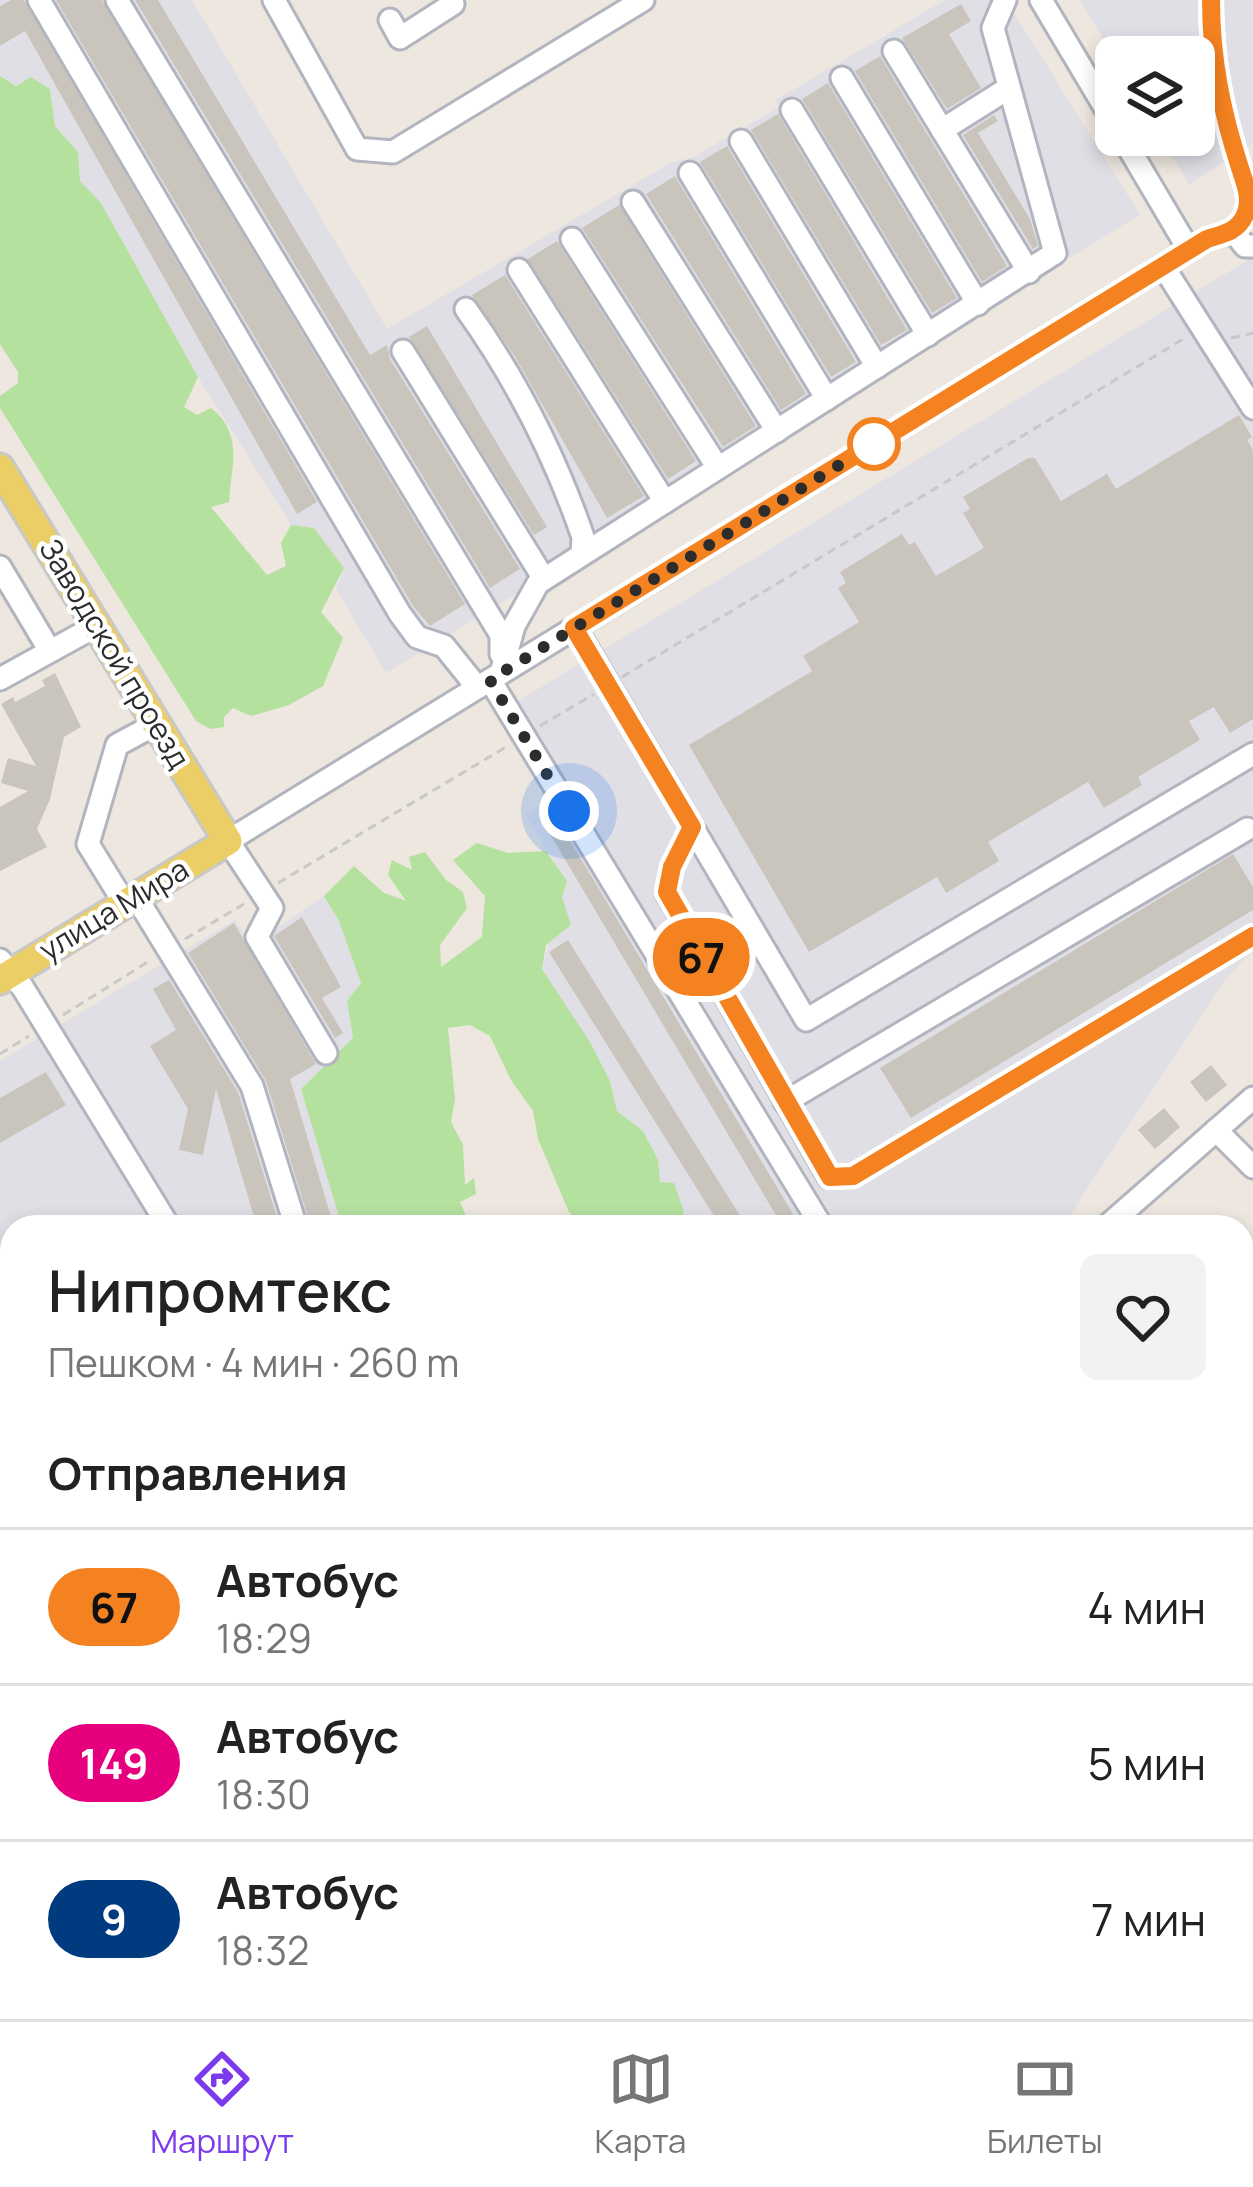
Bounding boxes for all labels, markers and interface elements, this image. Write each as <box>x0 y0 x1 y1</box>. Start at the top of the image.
map controls <box>1095 36 1215 156</box>
button: layers <box>1095 36 1215 156</box>
unlabelled marker <box>849 419 899 469</box>
street label: Заводской проезд <box>31 531 200 776</box>
your location <box>539 781 599 841</box>
street label: улица Мира <box>31 848 196 969</box>
line badge: 67 <box>647 918 755 996</box>
text: 67 <box>677 928 725 986</box>
text: Нипромтекс <box>48 1251 392 1329</box>
button: heart <box>1080 1254 1206 1380</box>
text: Пешком · 4 мин · 260 m <box>48 1335 459 1389</box>
text: Отправления <box>48 1442 348 1504</box>
text: Автобус <box>216 1549 399 1611</box>
text: 4 мин <box>1087 1576 1206 1638</box>
text: 67 <box>90 1578 138 1636</box>
text: 18:29 <box>216 1611 312 1665</box>
text: Автобус <box>216 1705 399 1767</box>
text: 5 мин <box>1088 1732 1206 1794</box>
text: 149 <box>79 1734 149 1792</box>
text: 18:30 <box>216 1767 311 1821</box>
text: Автобус <box>216 1861 399 1923</box>
text: 7 мин <box>1091 1888 1206 1950</box>
text: 9 <box>101 1890 127 1948</box>
text: 18:32 <box>216 1923 309 1977</box>
tab: Маршрут <box>150 2046 294 2163</box>
tab: Карта <box>595 2046 686 2163</box>
tab: Билеты <box>987 2046 1103 2163</box>

